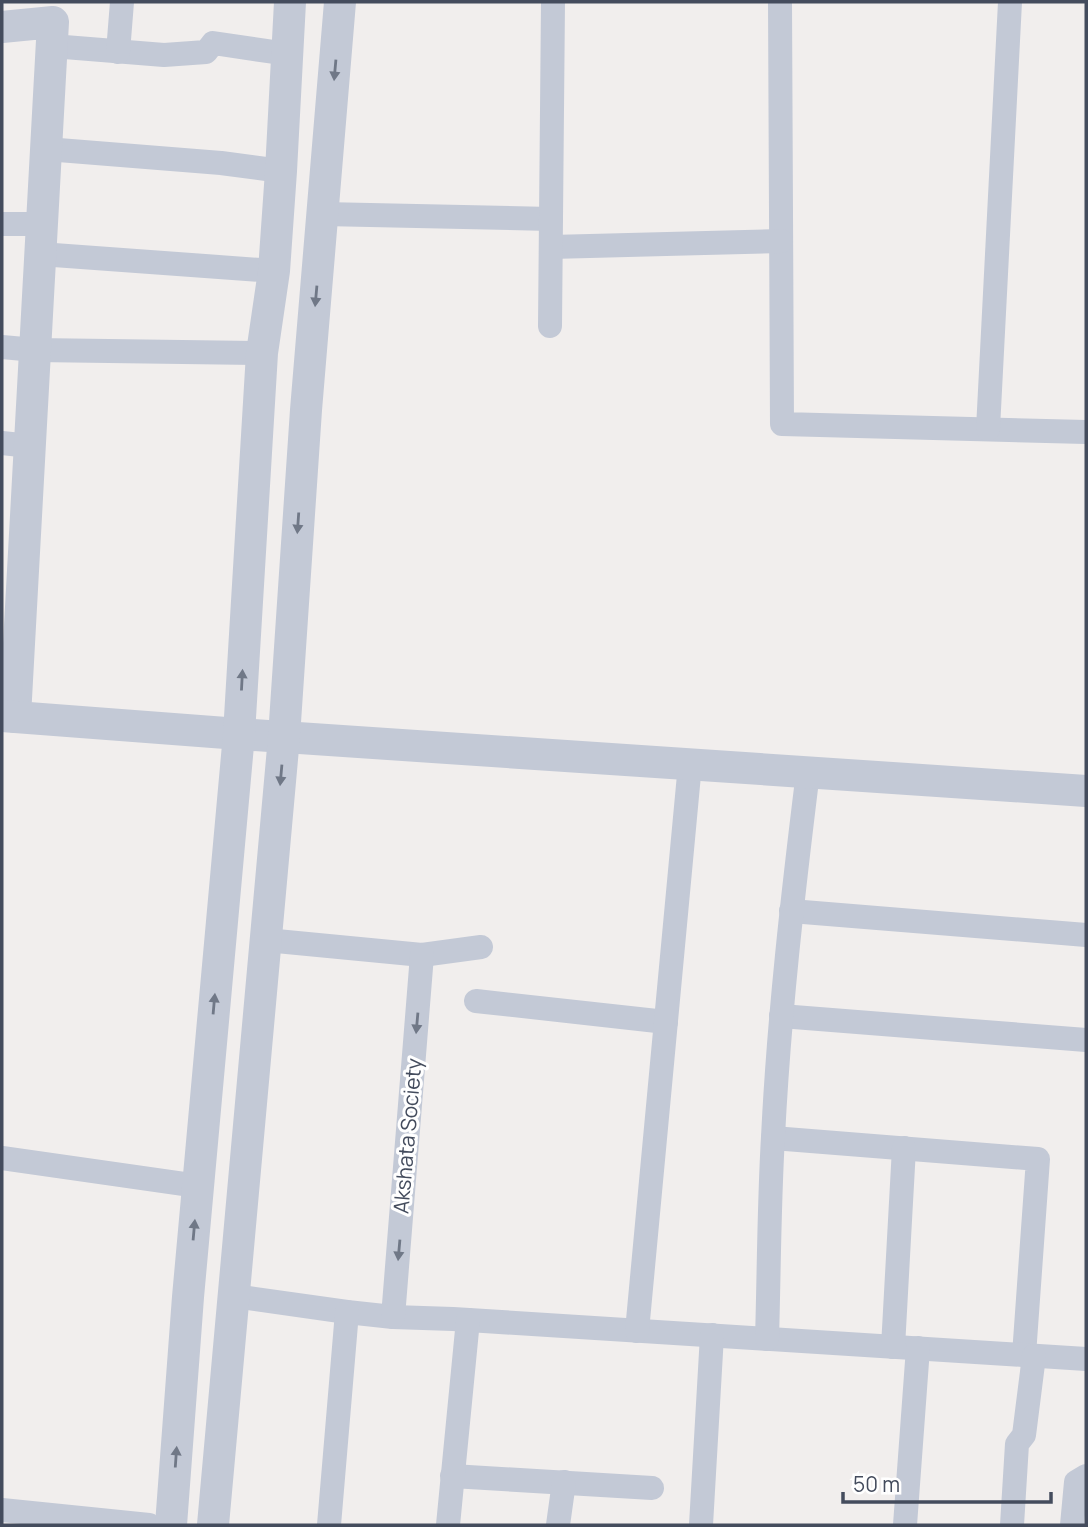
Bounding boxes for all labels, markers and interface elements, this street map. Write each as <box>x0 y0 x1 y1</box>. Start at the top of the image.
one-way arrow <box>329 59 340 81</box>
one-way arrow <box>310 286 321 308</box>
one-way arrow <box>293 513 304 535</box>
one-way arrow <box>237 668 248 690</box>
one-way arrow <box>275 764 286 786</box>
one-way arrow <box>209 993 220 1015</box>
one-way arrow <box>411 1012 422 1034</box>
street label: Akshata Society <box>386 1057 428 1215</box>
one-way arrow <box>189 1219 200 1241</box>
one-way arrow <box>393 1239 404 1261</box>
one-way arrow <box>171 1446 182 1468</box>
scale bar <box>843 1460 1051 1504</box>
text: 50 m <box>853 1470 900 1498</box>

